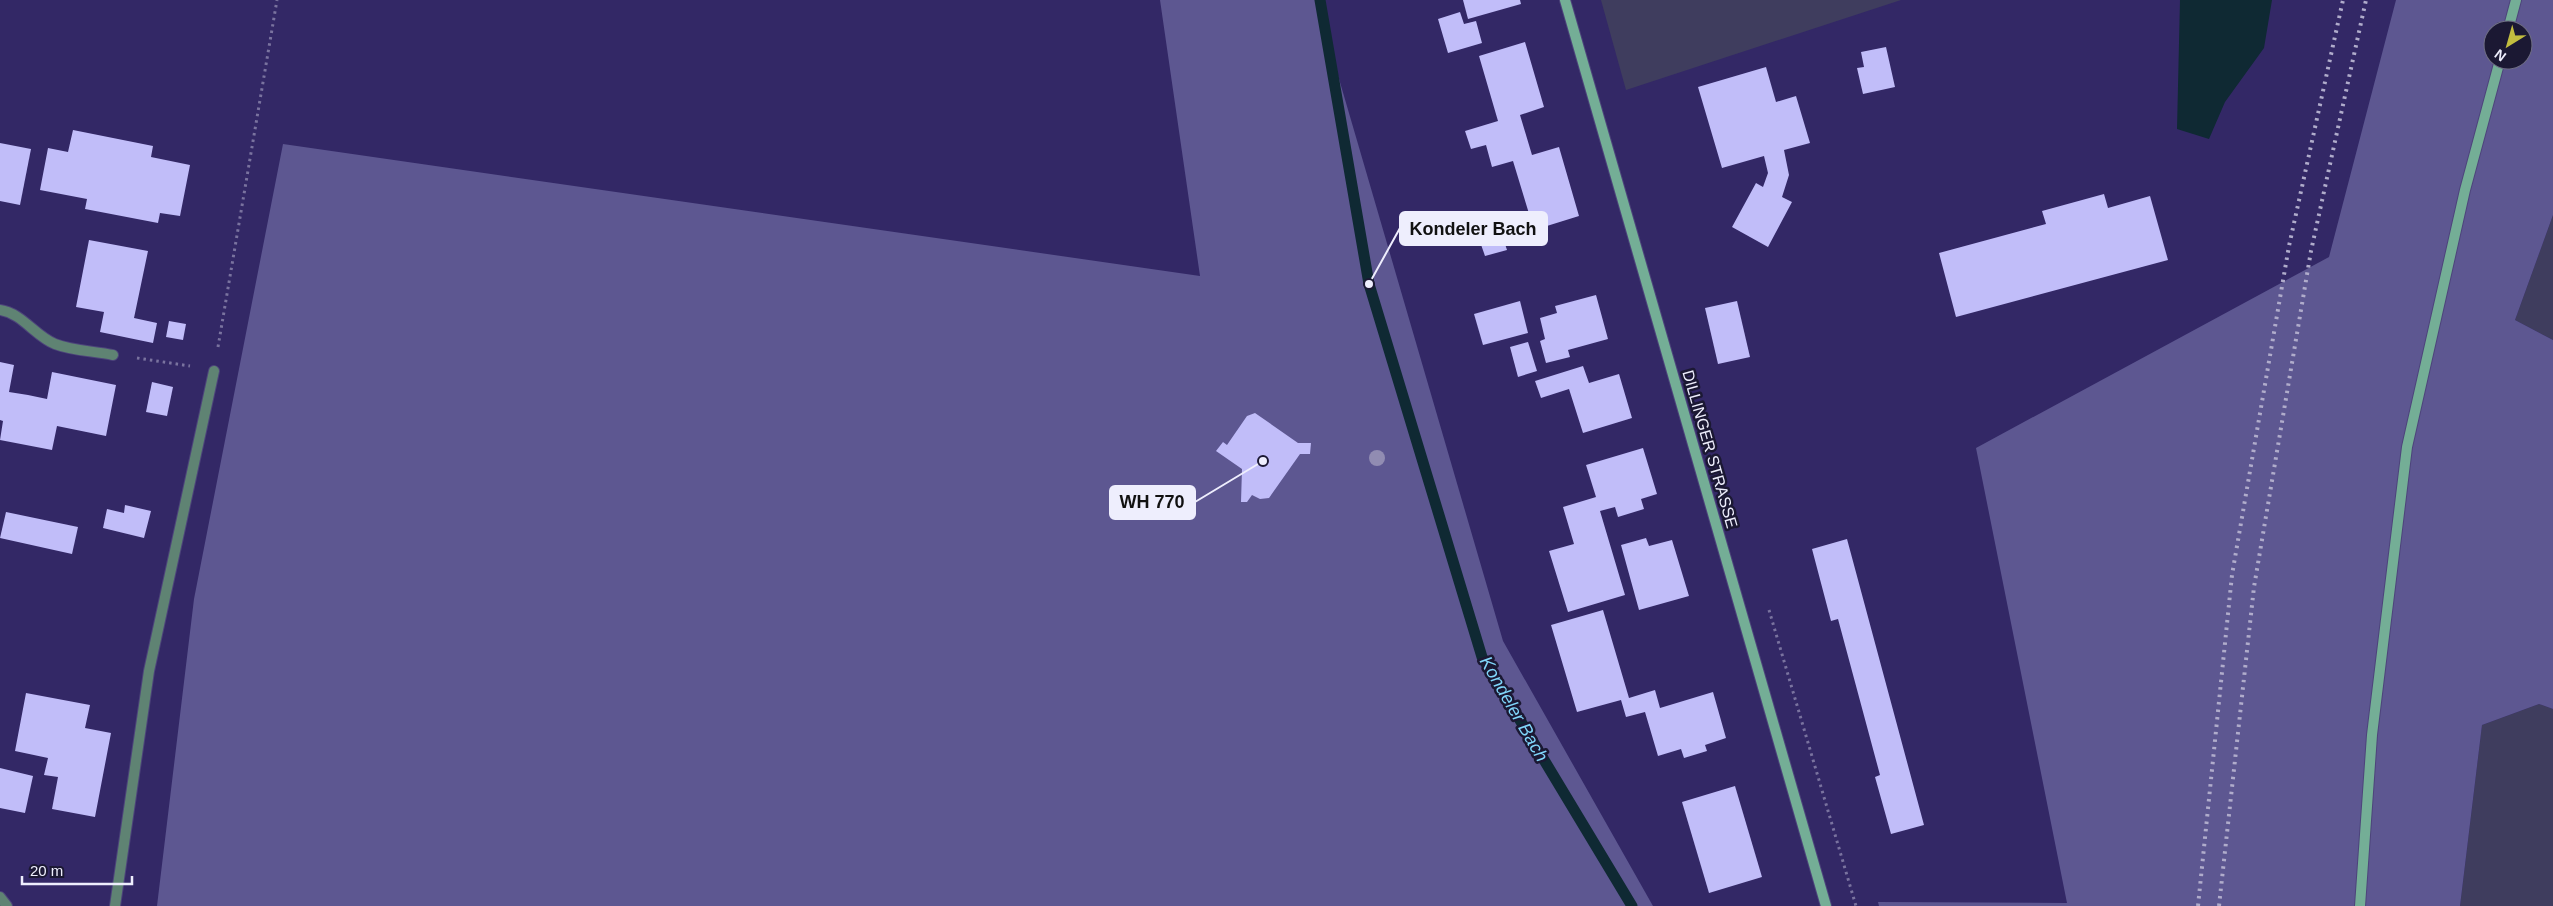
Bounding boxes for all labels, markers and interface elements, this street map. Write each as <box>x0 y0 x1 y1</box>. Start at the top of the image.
north arrow <box>2483 20 2533 70</box>
text: N <box>2491 46 2509 65</box>
callout: Kondeler Bach <box>1400 212 1547 245</box>
text: Kondeler Bach <box>1409 219 1537 239</box>
street label: DILLINGER STRASSE <box>1679 368 1741 530</box>
callout: WH 770 <box>1110 486 1195 519</box>
text: WH 770 <box>1119 492 1185 512</box>
water label: Kondeler Bach <box>1476 653 1552 765</box>
scale bar <box>22 854 132 886</box>
text: 20 m <box>30 862 63 879</box>

